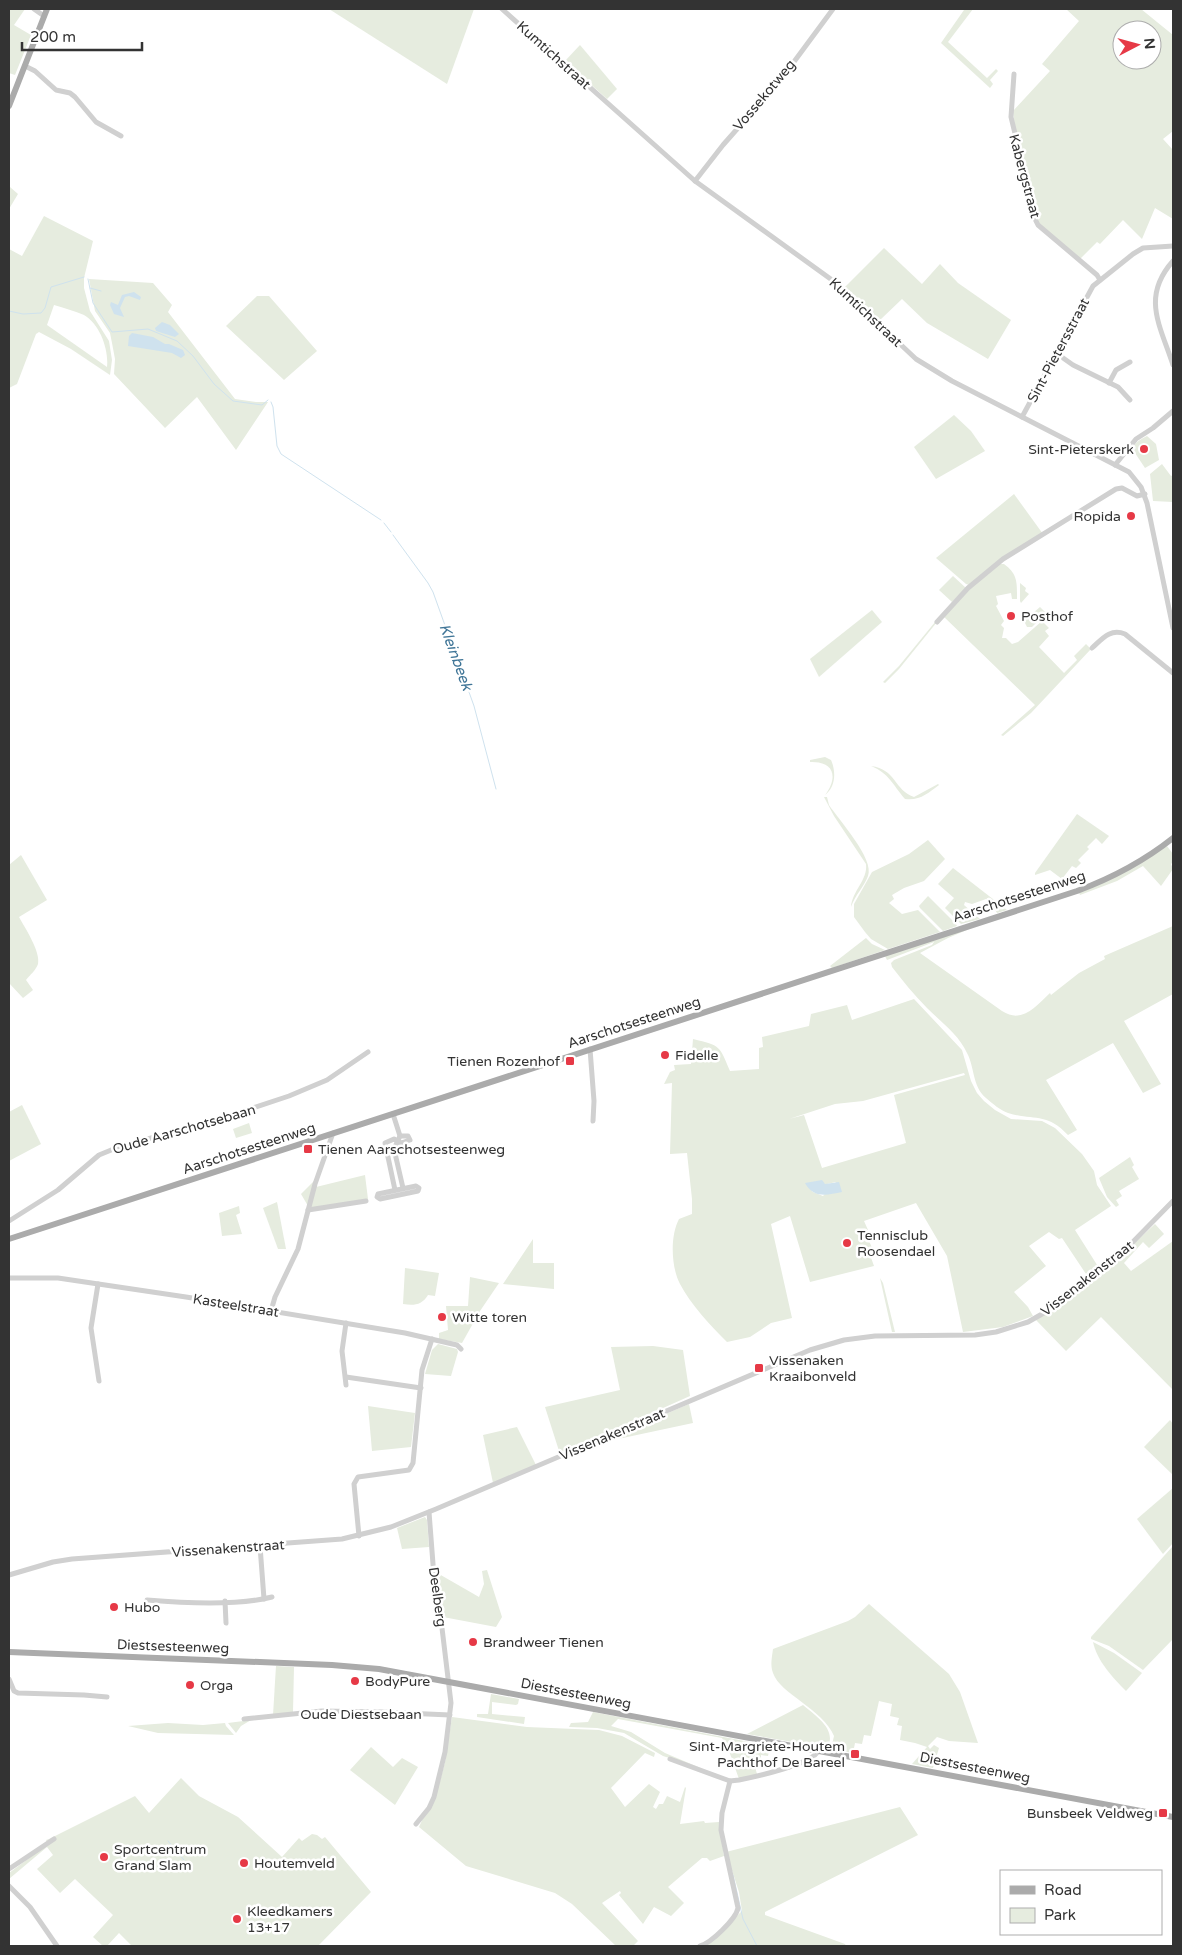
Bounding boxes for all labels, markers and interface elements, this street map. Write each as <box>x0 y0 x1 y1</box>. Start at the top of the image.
street label: Kumtichstraat <box>513 18 595 93</box>
scale bar <box>22 20 142 52</box>
north arrow <box>1112 20 1162 70</box>
text: 200 m <box>30 28 76 46</box>
text: N <box>1140 37 1158 50</box>
street label: Vossekotweg <box>730 56 799 134</box>
street label: Kabergstraat <box>1005 132 1044 221</box>
street label: Kumtichstraat <box>826 274 906 351</box>
street label: Sint-Pietersstraat <box>1024 295 1093 405</box>
place label: Sint-Pieterskerk <box>1028 441 1134 458</box>
marker: Sint-Pieterskerk <box>1138 443 1150 455</box>
place label: Ropida <box>1073 508 1121 525</box>
marker: Ropida <box>1125 510 1137 522</box>
place label: Posthof <box>1021 608 1074 625</box>
marker: Posthof <box>1005 610 1017 622</box>
water label: Kleinbeek <box>436 621 477 695</box>
street label: Aarschotsesteenweg <box>951 867 1088 926</box>
street label: Aarschotsesteenweg <box>566 993 703 1052</box>
place label: Fidelle <box>675 1047 719 1064</box>
marker: Fidelle <box>659 1049 671 1061</box>
place label: Tienen Rozenhof <box>447 1053 561 1070</box>
marker: Tienen Rozenhof <box>564 1055 576 1067</box>
street label: Oude Aarschotsebaan <box>111 1101 258 1158</box>
street label: Aarschotsesteenweg <box>181 1119 318 1178</box>
place label: Tienen Aarschotsesteenweg <box>318 1141 505 1158</box>
marker: Tienen Aarschotsesteenweg <box>302 1143 314 1155</box>
place label: Tennisclub Roosendael <box>857 1227 935 1260</box>
street label: Vissenakenstraat <box>1038 1236 1138 1320</box>
marker: Tennisclub Roosendael <box>841 1237 853 1249</box>
street label: Kasteelstraat <box>192 1290 281 1321</box>
place label: Witte toren <box>452 1309 527 1326</box>
marker: Witte toren <box>436 1311 448 1323</box>
place label: Vissenaken Kraaibonveld <box>769 1352 856 1385</box>
marker: Vissenaken Kraaibonveld <box>753 1362 765 1374</box>
street label: Vissenakenstraat <box>557 1404 668 1464</box>
street label: Vissenakenstraat <box>171 1536 286 1561</box>
street label: Deelberg <box>425 1566 450 1628</box>
place label: Hubo <box>124 1599 160 1616</box>
marker: Hubo <box>108 1601 120 1613</box>
place label: Brandweer Tienen <box>483 1634 604 1651</box>
street label: Diestsesteenweg <box>117 1636 229 1657</box>
marker: Brandweer Tienen <box>467 1636 479 1648</box>
place label: BodyPure <box>365 1673 430 1690</box>
street label: Diestsesteenweg <box>519 1674 633 1713</box>
marker: BodyPure <box>349 1675 361 1687</box>
place label: Orga <box>200 1677 233 1694</box>
marker: Orga <box>184 1679 196 1691</box>
street label: Oude Diestsebaan <box>300 1706 422 1723</box>
place label: Sint-Margriete-Houtem Pachthof De Bareel <box>689 1738 845 1771</box>
marker: Sint-Margriete-Houtem Pachthof De Bareel <box>849 1748 861 1760</box>
street label: Diestsesteenweg <box>918 1748 1032 1787</box>
place label: Bunsbeek Veldweg <box>1027 1805 1153 1822</box>
marker: Bunsbeek Veldweg <box>1157 1807 1169 1819</box>
place label: Sportcentrum Grand Slam <box>114 1841 206 1874</box>
marker: Sportcentrum Grand Slam <box>98 1851 110 1863</box>
place label: Houtemveld <box>254 1855 335 1872</box>
marker: Houtemveld <box>238 1857 250 1869</box>
legend <box>1000 1870 1162 1935</box>
text: Road <box>1044 1881 1082 1899</box>
place label: Kleedkamers 13+17 <box>247 1903 333 1936</box>
text: Park <box>1044 1906 1076 1924</box>
marker: Kleedkamers 13+17 <box>231 1913 243 1925</box>

